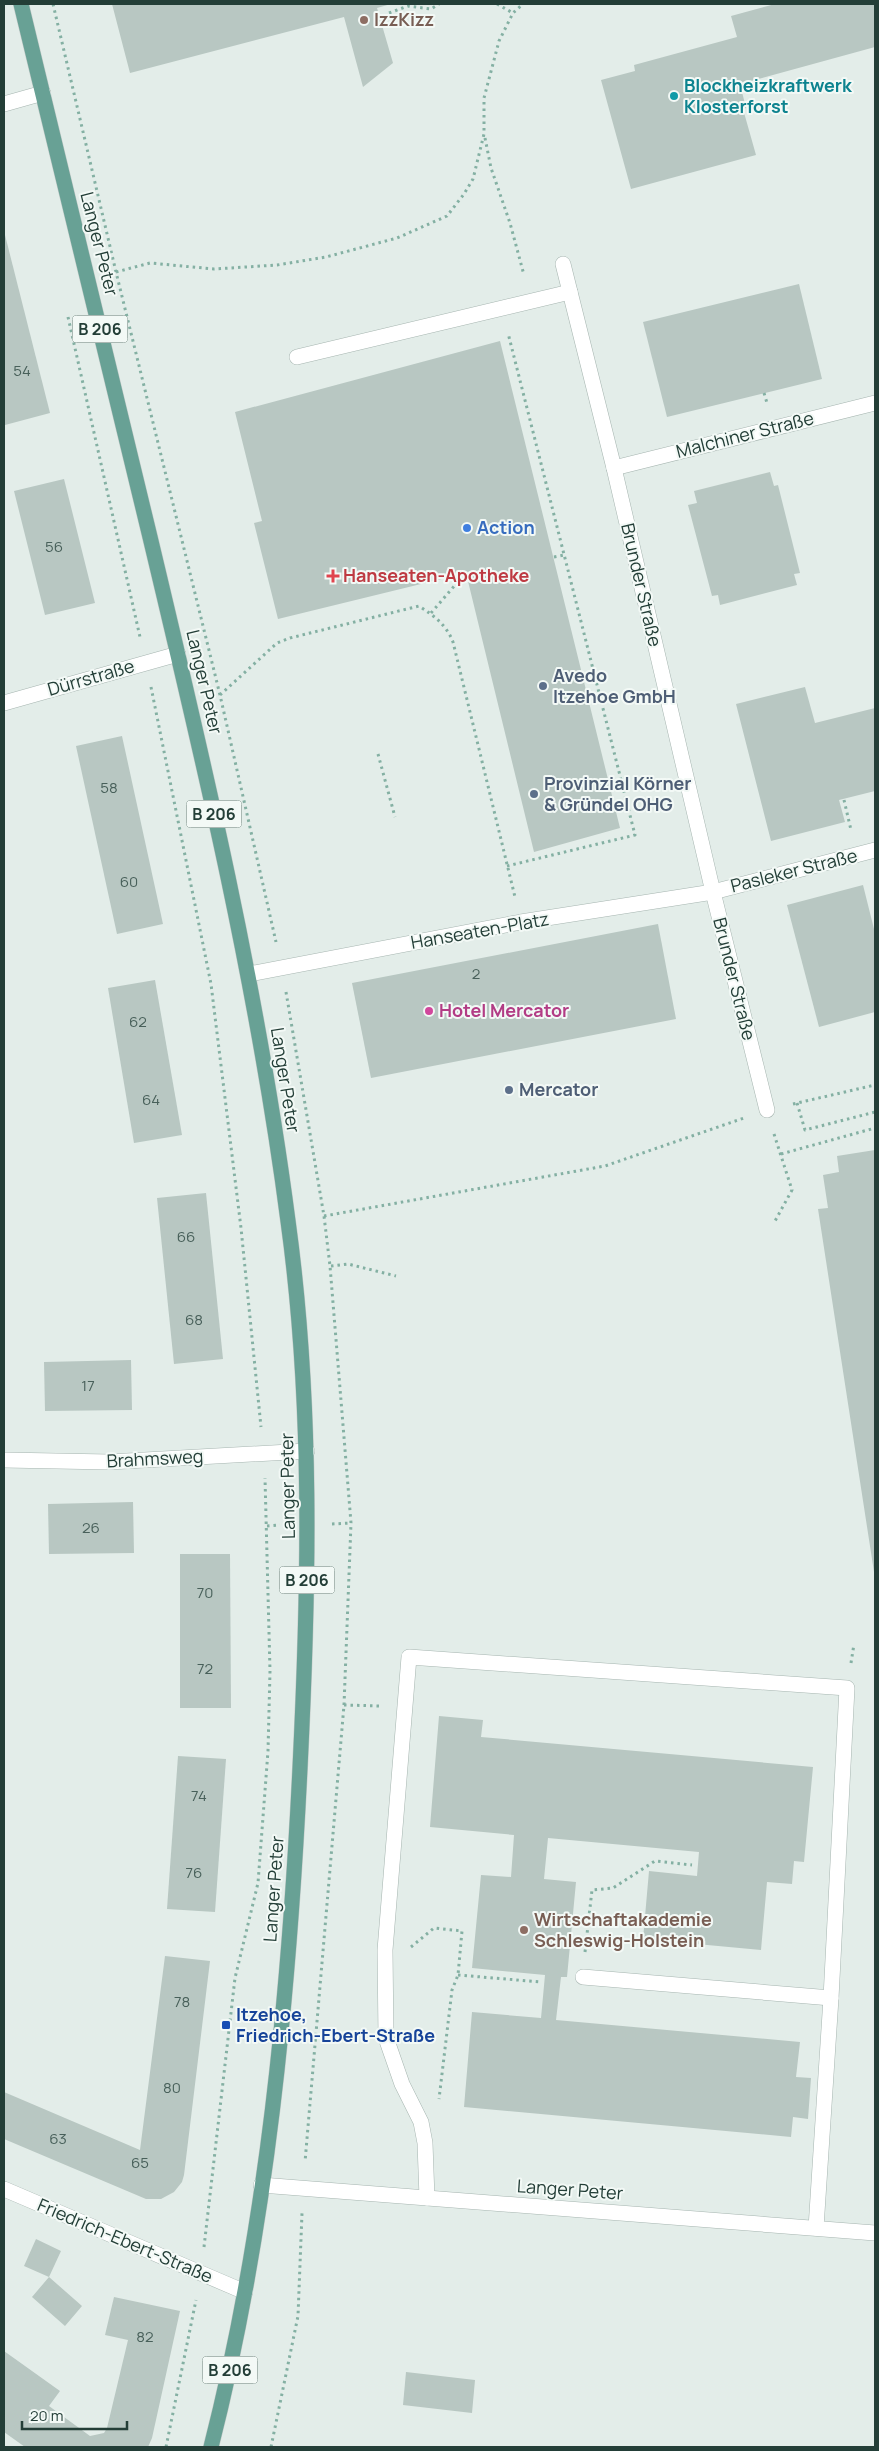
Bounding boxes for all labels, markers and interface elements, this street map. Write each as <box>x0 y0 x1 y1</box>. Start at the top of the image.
place label: IzzKizz <box>374 7 434 31</box>
marker: IzzKizz <box>358 14 370 26</box>
place label: Blockheizkraftwerk Klosterforst <box>684 73 853 118</box>
marker: Blockheizkraftwerk Klosterforst <box>668 90 680 102</box>
street label: Langer Peter <box>75 189 125 299</box>
road number: B 206 <box>72 316 128 342</box>
house number: 54 <box>13 360 31 381</box>
street label: Malchiner Straße <box>673 405 816 463</box>
place label: Action <box>477 515 535 539</box>
street label: Brunder Straße <box>616 521 668 649</box>
marker: Action <box>461 522 473 534</box>
house number: 56 <box>45 536 63 557</box>
place label: Hanseaten-Apotheke <box>343 563 529 587</box>
marker: Hanseaten-Apotheke <box>327 570 339 582</box>
street label: Langer Peter <box>181 627 229 737</box>
street label: Dürrstraße <box>44 653 137 701</box>
place label: Avedo Itzehoe GmbH <box>553 663 676 708</box>
marker: Avedo Itzehoe GmbH <box>537 680 549 692</box>
place label: Provinzial Körner & Gründel OHG <box>544 771 692 816</box>
house number: 58 <box>100 777 118 798</box>
marker: Provinzial Körner & Gründel OHG <box>528 788 540 800</box>
road number: B 206 <box>186 801 242 828</box>
street label: Pasleker Straße <box>728 843 860 897</box>
house number: 60 <box>120 871 138 892</box>
street label: Hanseaten-Platz <box>409 906 551 954</box>
street label: Brunder Straße <box>708 915 762 1043</box>
house number: 2 <box>472 963 480 984</box>
place label: Hotel Mercator <box>439 998 569 1022</box>
marker: Hotel Mercator <box>423 1005 435 1017</box>
house number: 62 <box>129 1011 147 1032</box>
street label: Langer Peter <box>266 1025 306 1135</box>
place label: Mercator <box>519 1077 598 1101</box>
marker: Mercator <box>503 1084 515 1096</box>
house number: 64 <box>142 1089 160 1110</box>
house number: 66 <box>177 1226 195 1247</box>
house number: 68 <box>185 1309 203 1330</box>
house number: 17 <box>81 1375 95 1396</box>
street label: Langer Peter <box>274 1432 300 1539</box>
street label: Brahmsweg <box>106 1443 204 1473</box>
house number: 26 <box>82 1517 100 1538</box>
road number: B 206 <box>280 1566 334 1594</box>
house number: 70 <box>197 1582 213 1603</box>
house number: 72 <box>197 1658 213 1679</box>
house number: 74 <box>191 1785 207 1806</box>
street label: Langer Peter <box>257 1835 289 1943</box>
house number: 76 <box>186 1862 202 1883</box>
place label: Wirtschaftakademie Schleswig-Holstein <box>534 1907 712 1952</box>
marker: Wirtschaftakademie Schleswig-Holstein <box>518 1924 530 1936</box>
house number: 78 <box>174 1991 190 2012</box>
place label: Itzehoe, Friedrich-Ebert-Straße <box>236 2002 435 2047</box>
marker: Itzehoe, Friedrich-Ebert-Straße <box>220 2019 232 2031</box>
house number: 80 <box>163 2077 181 2098</box>
house number: 63 <box>49 2128 67 2149</box>
house number: 65 <box>131 2152 149 2173</box>
street label: Langer Peter <box>516 2173 624 2205</box>
street label: Friedrich-Ebert-Straße <box>34 2192 217 2288</box>
house number: 82 <box>136 2326 154 2347</box>
road number: B 206 <box>202 2356 258 2384</box>
scale bar <box>22 2398 128 2430</box>
text: 20 m <box>30 2405 63 2426</box>

